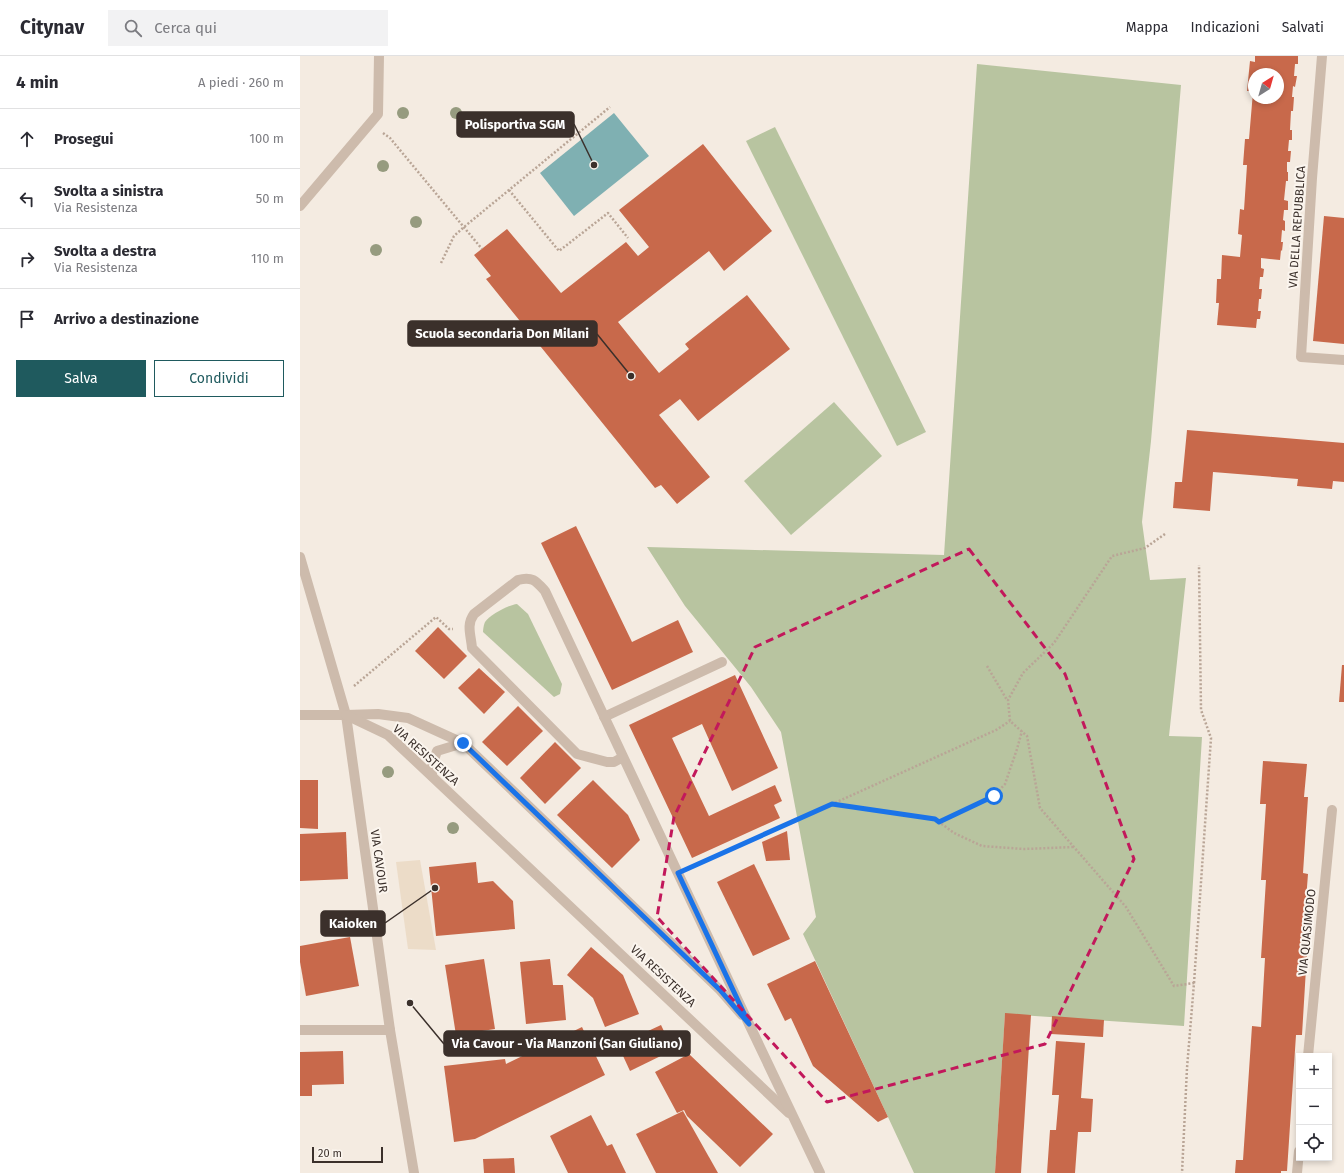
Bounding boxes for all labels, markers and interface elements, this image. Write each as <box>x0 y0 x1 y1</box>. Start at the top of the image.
search box <box>108 10 388 46</box>
text: Citynav <box>20 16 84 39</box>
icon: search <box>122 17 144 39</box>
text: Cerca qui <box>154 19 217 37</box>
text: Mappa <box>1126 19 1168 36</box>
text: Indicazioni <box>1190 19 1260 36</box>
text: Salvati <box>1282 19 1324 36</box>
north arrow <box>1248 68 1284 104</box>
text: 4 min <box>16 72 59 93</box>
text: A piedi · 260 m <box>198 75 284 90</box>
callout: Polisportiva SGM <box>457 112 574 137</box>
text: Polisportiva SGM <box>465 117 565 132</box>
icon: ahead <box>16 128 38 150</box>
text: Prosegui <box>54 130 113 148</box>
text: 100 m <box>249 131 284 146</box>
street label: VIA DELLA REPUBBLICA <box>1286 165 1308 289</box>
text: Svolta a sinistra <box>54 182 164 200</box>
icon: left <box>16 188 38 210</box>
text: 50 m <box>256 191 284 206</box>
text: Via Resistenza <box>54 200 138 215</box>
text: Svolta a destra <box>54 242 156 260</box>
icon: right <box>16 248 38 270</box>
text: 110 m <box>251 251 284 266</box>
text: Via Resistenza <box>54 260 138 275</box>
icon: arrive <box>16 308 38 330</box>
text: Arrivo a destinazione <box>54 310 199 328</box>
callout: Scuola secondaria Don Milani <box>408 321 597 346</box>
text: Scuola secondaria Don Milani <box>415 326 589 341</box>
button: Salva <box>16 360 146 397</box>
button: Condividi <box>154 360 284 397</box>
street label: VIA RESISTENZA <box>390 722 462 788</box>
route end <box>454 734 472 752</box>
route start <box>985 787 1003 805</box>
street label: VIA CAVOUR <box>368 828 390 894</box>
street label: VIA QUASIMODO <box>1295 888 1319 976</box>
callout: Kaioken <box>321 911 385 936</box>
text: Kaioken <box>329 916 377 931</box>
street label: VIA RESISTENZA <box>627 942 699 1010</box>
callout: Via Cavour - Via Manzoni (San Giuliano) <box>444 1031 690 1056</box>
text: Via Cavour - Via Manzoni (San Giuliano) <box>451 1036 682 1051</box>
map controls <box>1296 1053 1332 1161</box>
button: + <box>1296 1053 1332 1089</box>
button: − <box>1296 1089 1332 1125</box>
button: locate <box>1296 1125 1332 1161</box>
scale bar <box>312 1145 383 1164</box>
text: 20 m <box>318 1147 342 1160</box>

